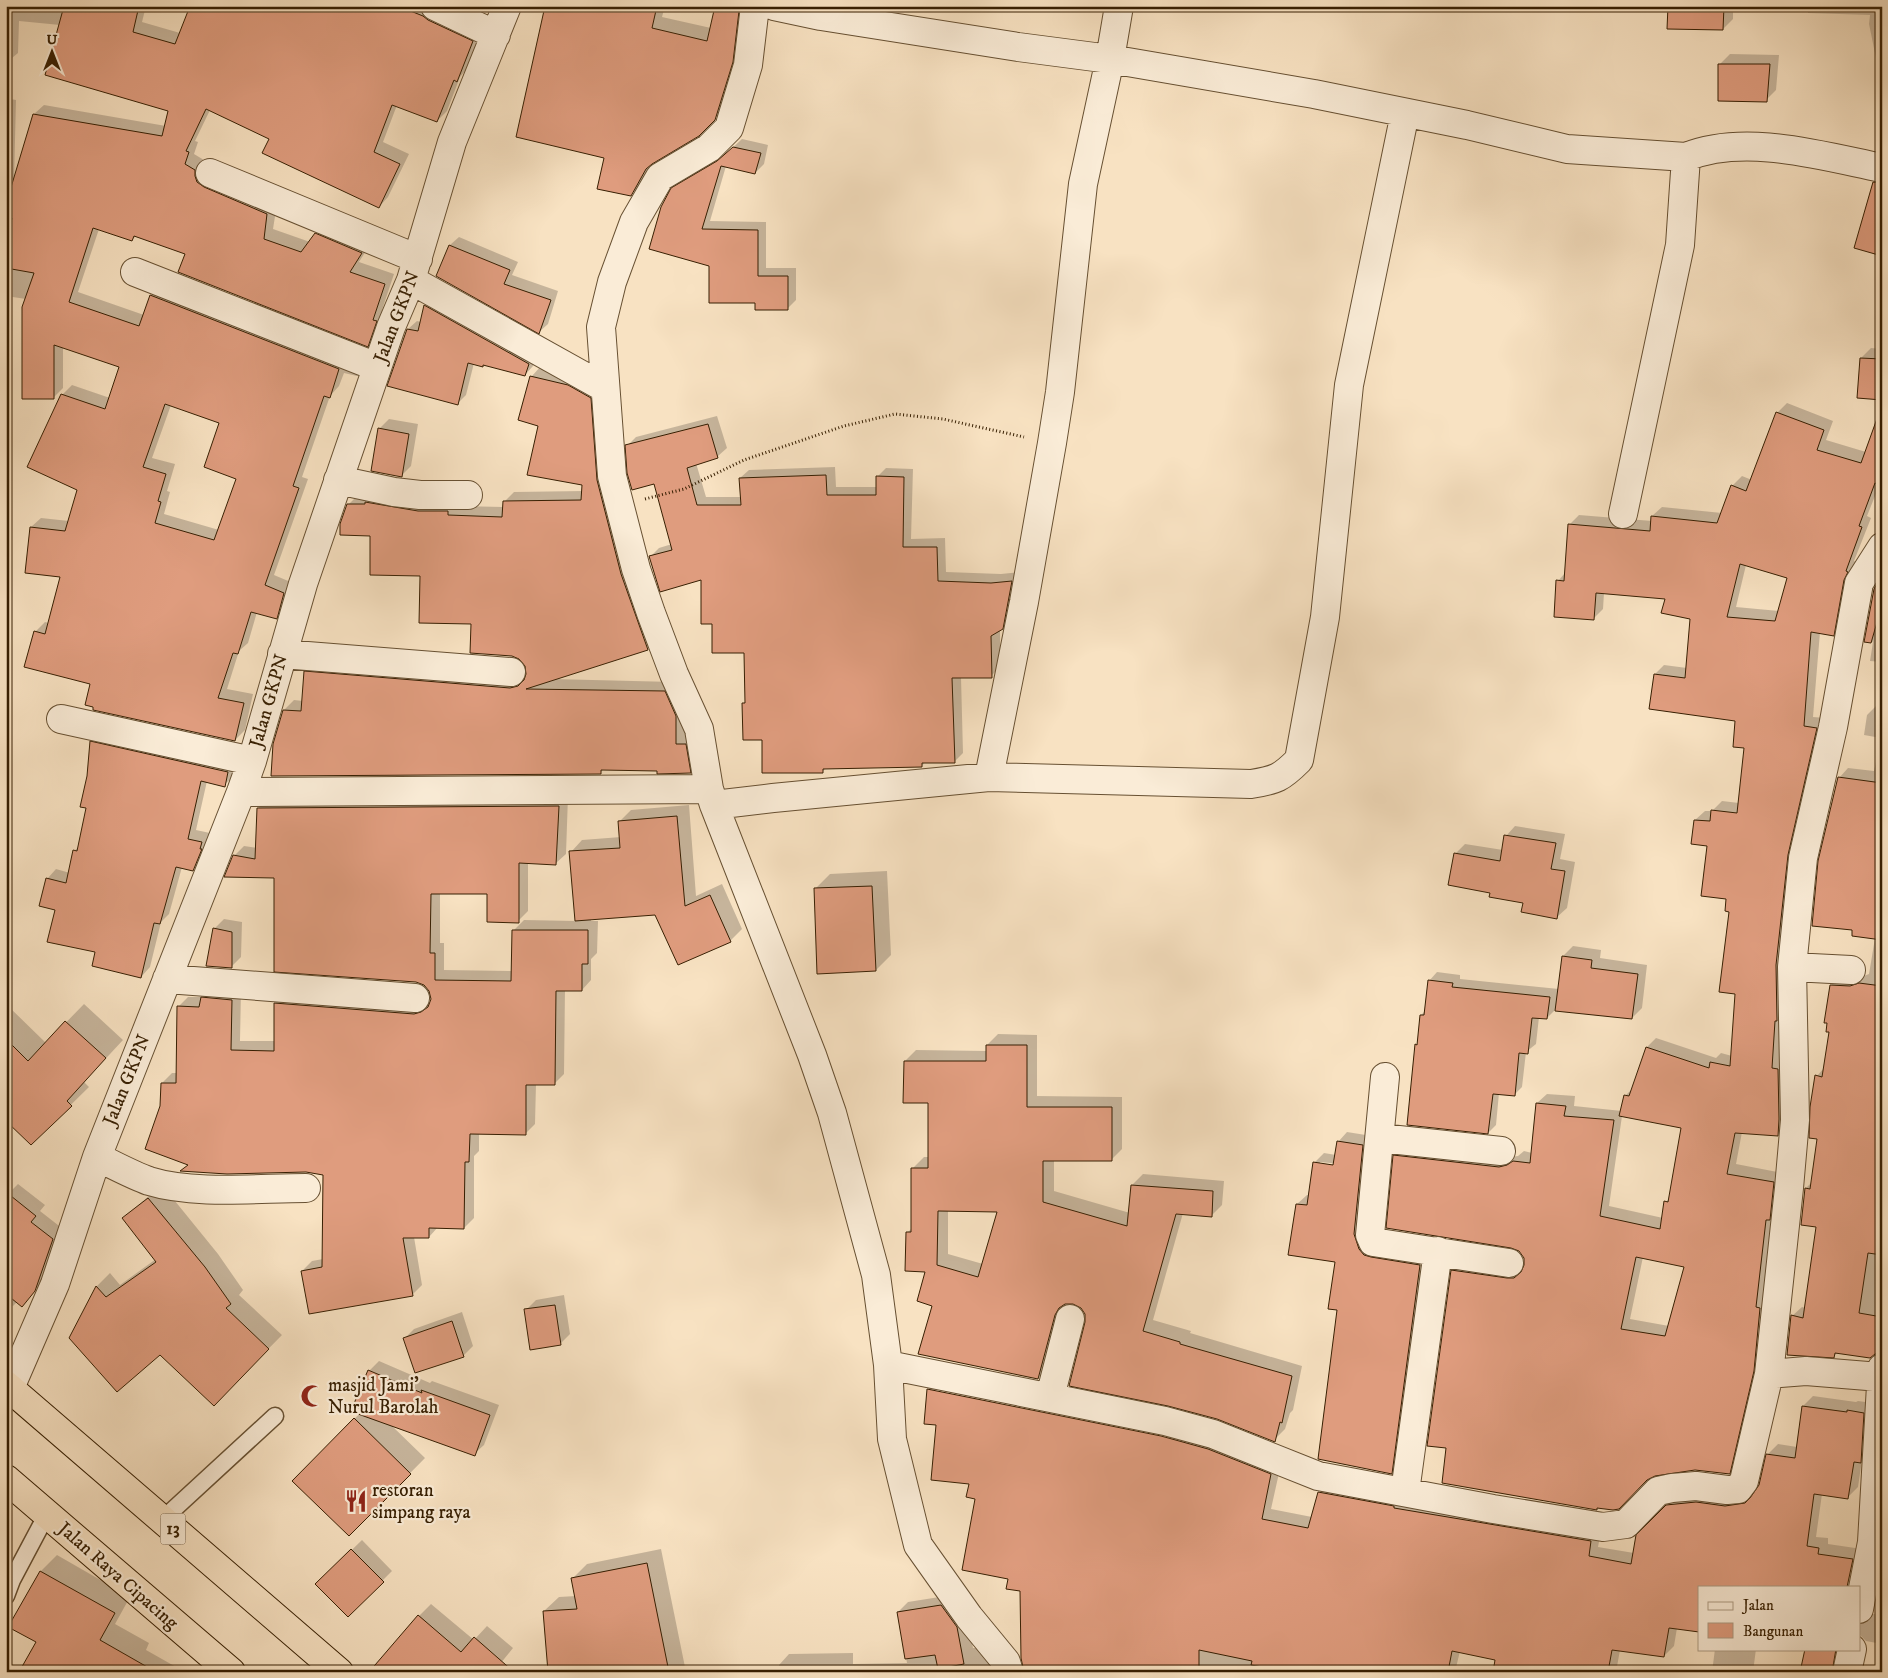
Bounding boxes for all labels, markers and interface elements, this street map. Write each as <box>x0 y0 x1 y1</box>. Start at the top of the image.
north arrow <box>28 28 78 78</box>
text: U <box>47 31 58 49</box>
street label: Jalan GKPN <box>368 268 425 368</box>
street label: Jalan GKPN <box>244 652 293 752</box>
street label: Jalan GKPN <box>98 1031 156 1131</box>
place label: masjid Jami' Nurul Barolah <box>328 1374 438 1419</box>
mosque icon: masjid Jami' Nurul Barolah <box>299 1383 325 1409</box>
place label: restoran simpang raya <box>372 1479 471 1524</box>
restaurant icon: restoran simpang raya <box>343 1488 369 1514</box>
road number: 13 <box>160 1514 186 1545</box>
street label: Jalan Raya Cipacing <box>52 1516 184 1635</box>
legend <box>1698 1586 1860 1650</box>
text: Jalan <box>1741 1596 1774 1615</box>
text: Bangunan <box>1743 1622 1803 1641</box>

